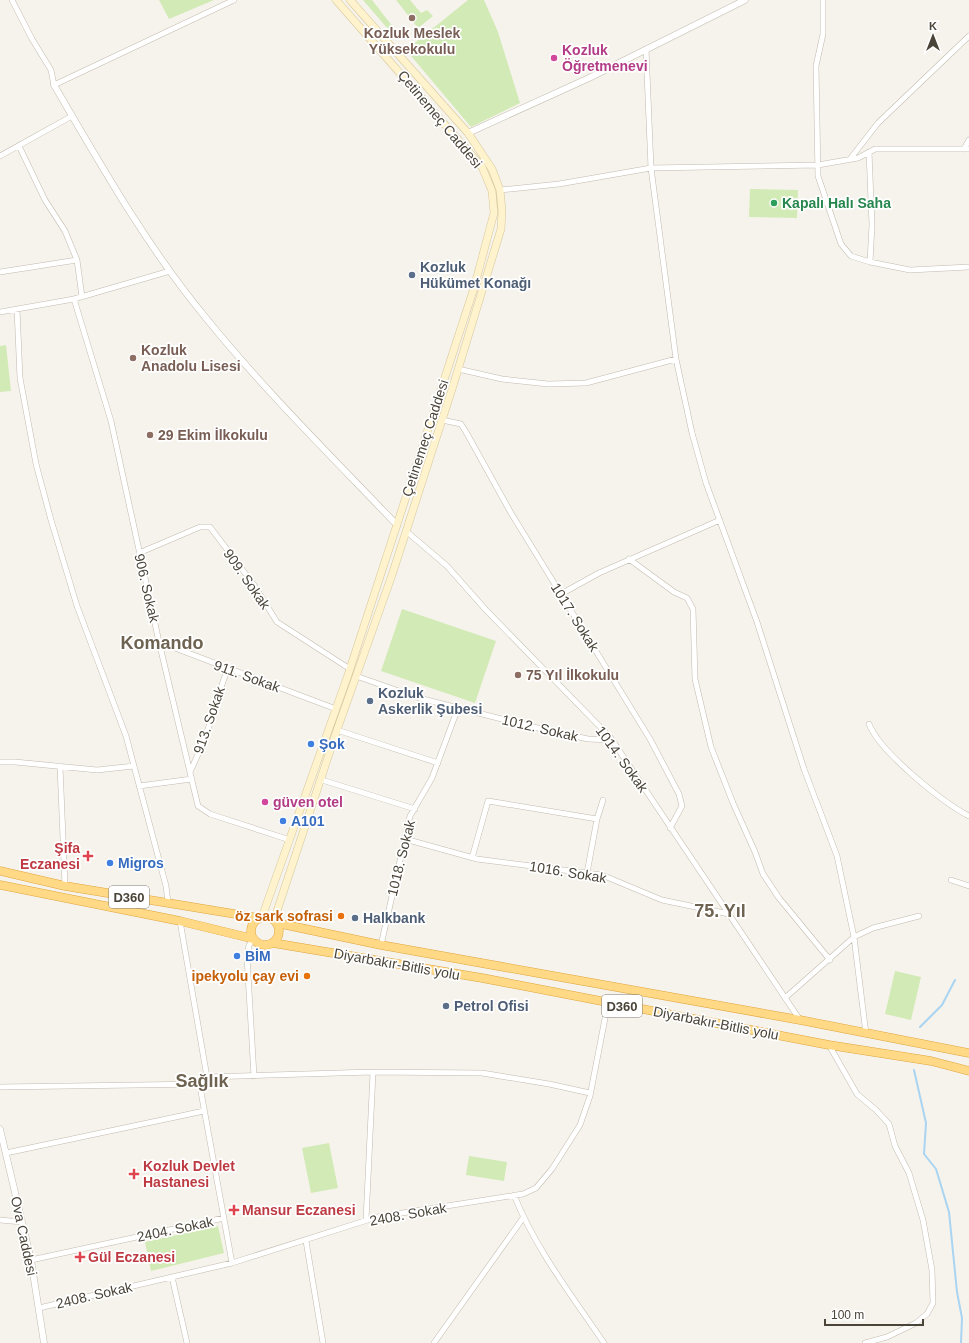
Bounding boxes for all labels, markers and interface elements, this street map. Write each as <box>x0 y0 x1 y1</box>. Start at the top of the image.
marker: Kozluk Meslek Yüksekokulu <box>407 13 417 23</box>
north arrow <box>913 16 953 56</box>
text: K <box>929 20 937 32</box>
place label: Kozluk Meslek Yüksekokulu <box>364 25 460 57</box>
place label: Kozluk Öğretmenevi <box>562 42 648 74</box>
marker: Kozluk Öğretmenevi <box>549 53 559 63</box>
street label: Çetinemeç Caddesi <box>395 67 485 171</box>
place label: Kapalı Halı Saha <box>782 195 891 211</box>
marker: Kapalı Halı Saha <box>769 198 779 208</box>
place label: Kozluk Hükümet Konağı <box>420 259 531 291</box>
marker: Kozluk Hükümet Konağı <box>407 270 417 280</box>
place label: Kozluk Anadolu Lisesi <box>141 342 241 374</box>
marker: Kozluk Anadolu Lisesi <box>128 353 138 363</box>
street label: Çetinemeç Caddesi <box>399 377 451 499</box>
place label: 29 Ekim İlkokulu <box>158 427 268 443</box>
marker: 29 Ekim İlkokulu <box>145 430 155 440</box>
street label: 909. Sokak <box>220 546 274 613</box>
street label: 906. Sokak <box>131 552 163 625</box>
street label: 1017. Sokak <box>548 580 603 655</box>
district label: Komando <box>121 633 204 653</box>
street label: 911. Sokak <box>212 657 283 696</box>
place label: 75 Yıl İlkokulu <box>526 667 619 683</box>
marker: 75 Yıl İlkokulu <box>513 670 523 680</box>
street label: 913. Sokak <box>190 683 228 756</box>
place label: Kozluk Askerlik Şubesi <box>378 685 482 717</box>
marker: Kozluk Askerlik Şubesi <box>365 696 375 706</box>
street label: 1012. Sokak <box>500 711 581 745</box>
street label: 1014. Sokak <box>593 723 652 796</box>
place label: Şok <box>319 736 345 752</box>
marker: Şok <box>306 739 316 749</box>
place label: güven otel <box>273 794 343 810</box>
marker: güven otel <box>260 797 270 807</box>
place label: A101 <box>291 813 325 829</box>
marker: A101 <box>278 816 288 826</box>
street label: 1018. Sokak <box>384 817 418 898</box>
place label: Şifa Eczanesi <box>20 840 80 872</box>
marker: Şifa Eczanesi <box>83 851 93 861</box>
place label: Migros <box>118 855 164 871</box>
marker: Migros <box>105 858 115 868</box>
street label: 1016. Sokak <box>528 858 609 886</box>
road number: D360 <box>109 886 149 908</box>
district label: 75. Yıl <box>694 901 746 921</box>
place label: öz sark sofrasi <box>235 908 333 924</box>
place label: Halkbank <box>363 910 425 926</box>
marker: öz sark sofrasi <box>336 911 346 921</box>
marker: Halkbank <box>350 913 360 923</box>
street label: Diyarbakır-Bitlis yolu <box>333 945 461 983</box>
place label: BİM <box>245 948 271 964</box>
marker: BİM <box>232 951 242 961</box>
place label: ipekyolu çay evi <box>192 968 299 984</box>
marker: ipekyolu çay evi <box>302 971 312 981</box>
road number: D360 <box>602 995 642 1017</box>
place label: Petrol Ofisi <box>454 998 529 1014</box>
marker: Petrol Ofisi <box>441 1001 451 1011</box>
street label: Diyarbakır-Bitlis yolu <box>652 1003 780 1043</box>
district label: Sağlık <box>175 1071 229 1091</box>
place label: Kozluk Devlet Hastanesi <box>143 1158 235 1190</box>
marker: Kozluk Devlet Hastanesi <box>128 1168 140 1180</box>
street label: Ova Caddesi <box>8 1195 40 1277</box>
street label: 2408. Sokak <box>368 1199 449 1229</box>
place label: Mansur Eczanesi <box>242 1202 356 1218</box>
marker: Mansur Eczanesi <box>229 1205 239 1215</box>
street label: 2404. Sokak <box>135 1213 216 1245</box>
place label: Gül Eczanesi <box>88 1249 175 1265</box>
marker: Gül Eczanesi <box>75 1252 85 1262</box>
street label: 2408. Sokak <box>54 1278 135 1312</box>
scale bar <box>825 1301 923 1327</box>
text: 100 m <box>831 1308 864 1322</box>

